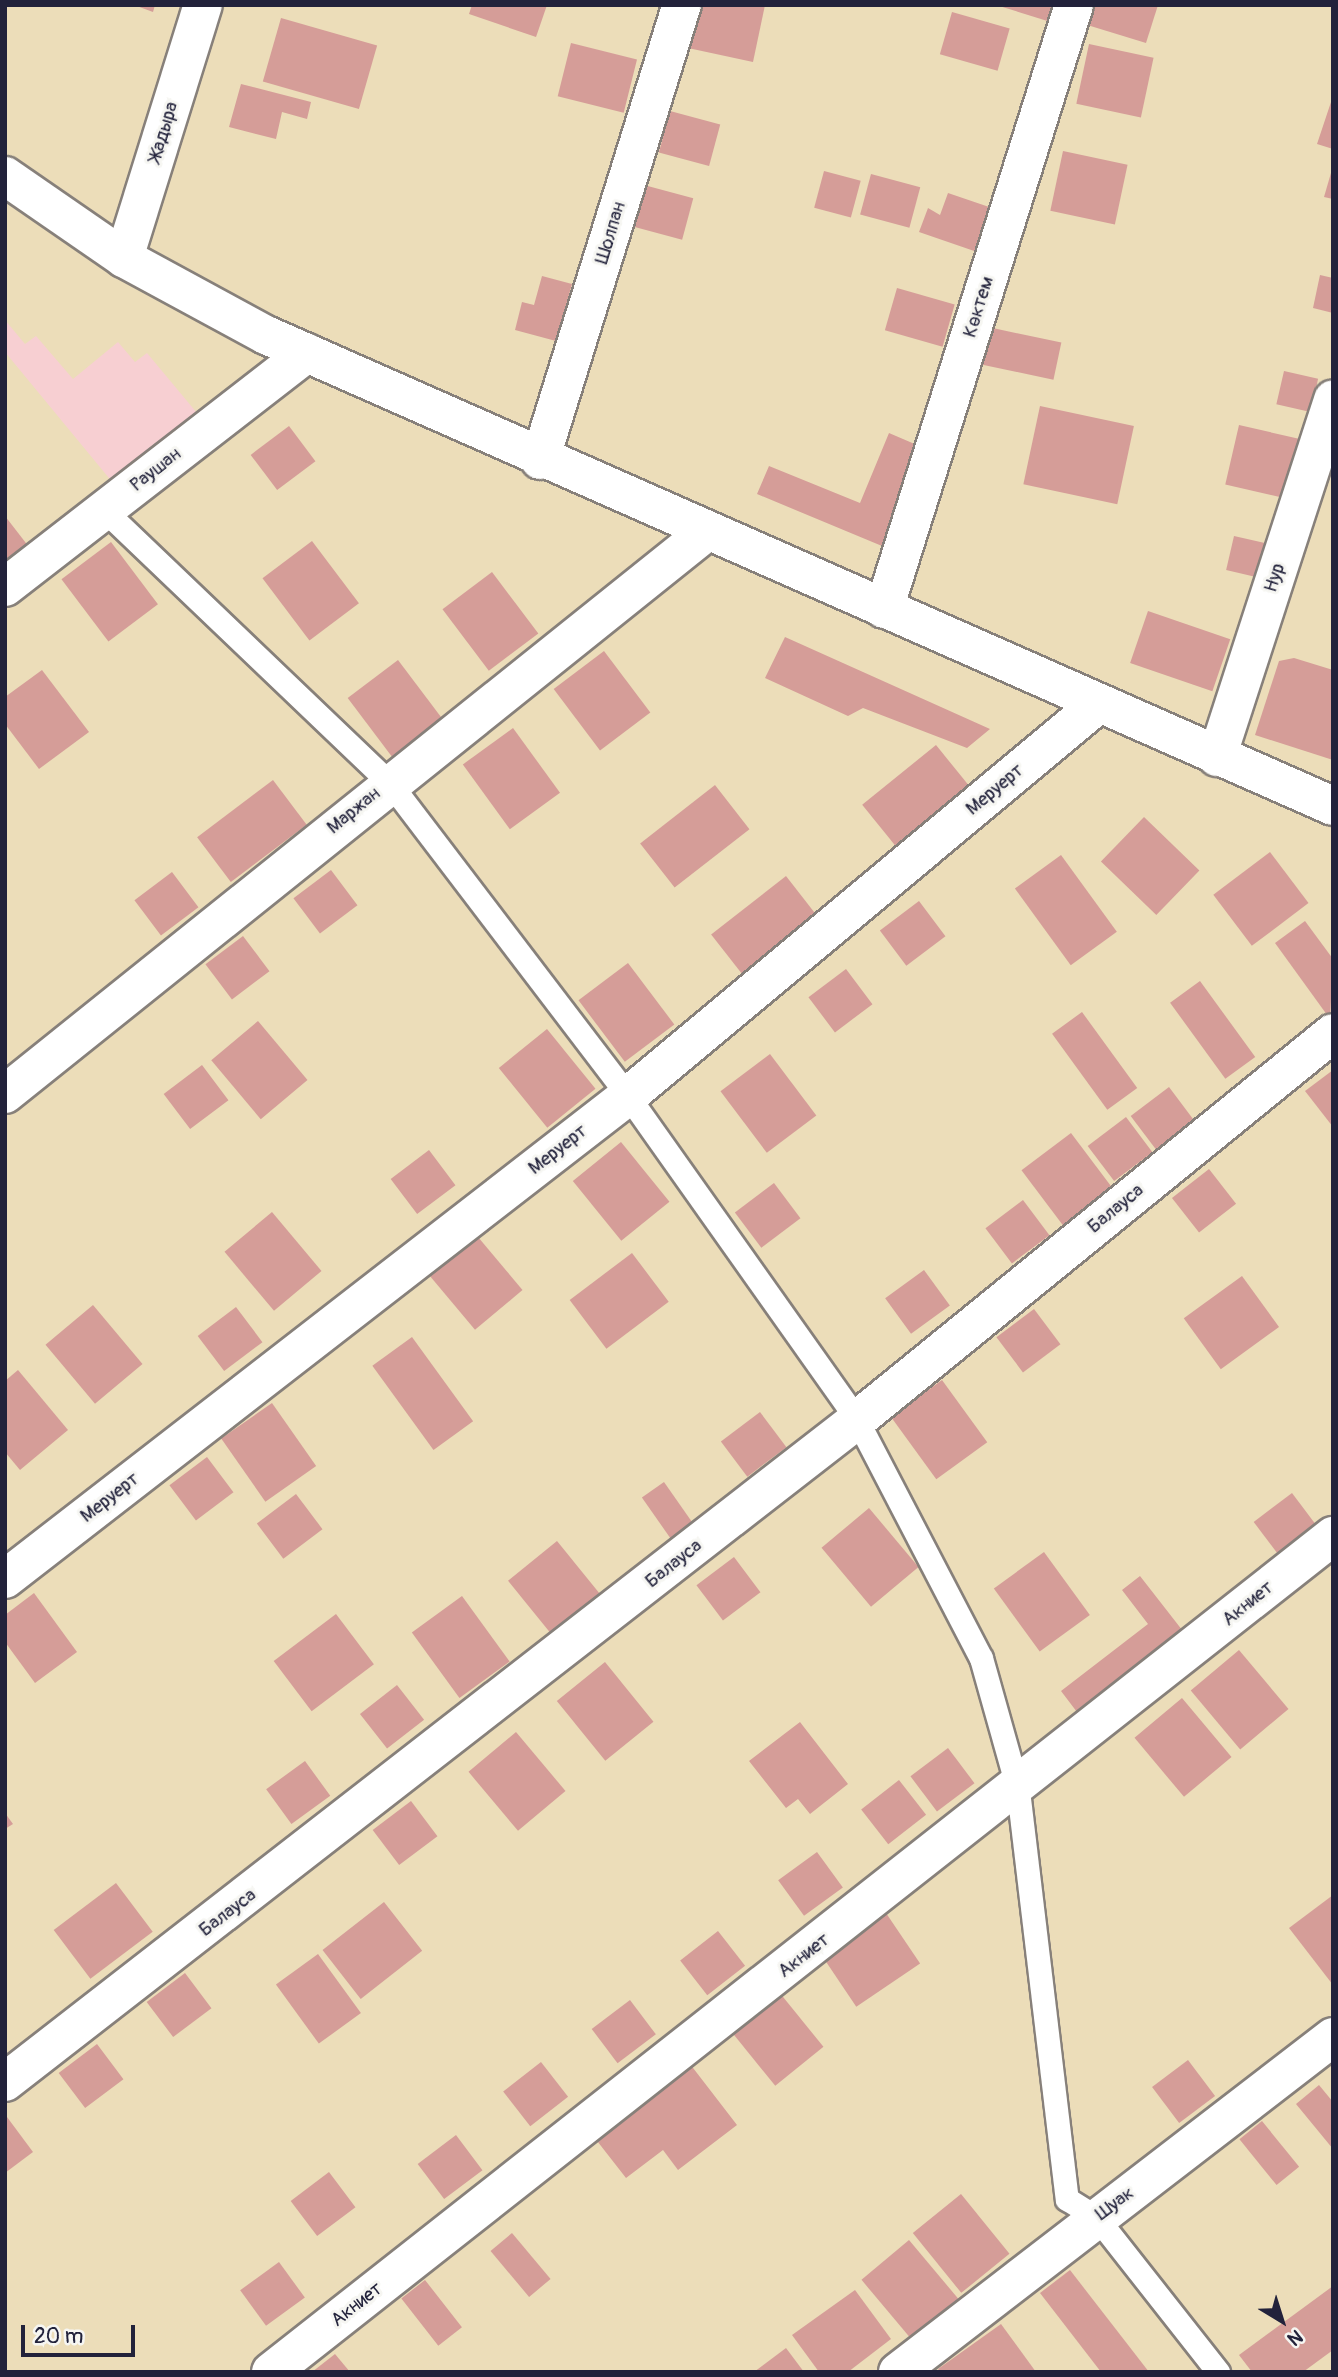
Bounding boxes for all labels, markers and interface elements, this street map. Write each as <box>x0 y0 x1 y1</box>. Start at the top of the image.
street label: Жадыра <box>144 99 184 165</box>
street label: Шолпан <box>591 199 631 267</box>
street label: Көктем <box>959 274 999 340</box>
street label: Раушан <box>126 443 186 497</box>
street label: Нур <box>1260 561 1290 595</box>
street label: Меруерт <box>962 759 1028 821</box>
street label: Маржан <box>323 783 385 839</box>
street label: Меруерт <box>524 1120 592 1180</box>
street label: Балауса <box>1083 1179 1149 1239</box>
street label: Меруерт <box>76 1468 144 1528</box>
street label: Балауса <box>641 1535 707 1593</box>
street label: Акниет <box>1218 1577 1278 1631</box>
street label: Балауса <box>195 1884 261 1942</box>
street label: Акниет <box>774 1929 834 1983</box>
street label: Шуак <box>1091 2182 1139 2226</box>
street label: Акниет <box>327 2278 387 2332</box>
north arrow <box>1247 2286 1317 2356</box>
scale bar <box>24 2310 138 2354</box>
text: 20 m <box>34 2323 83 2350</box>
text: N <box>1282 2324 1307 2351</box>

